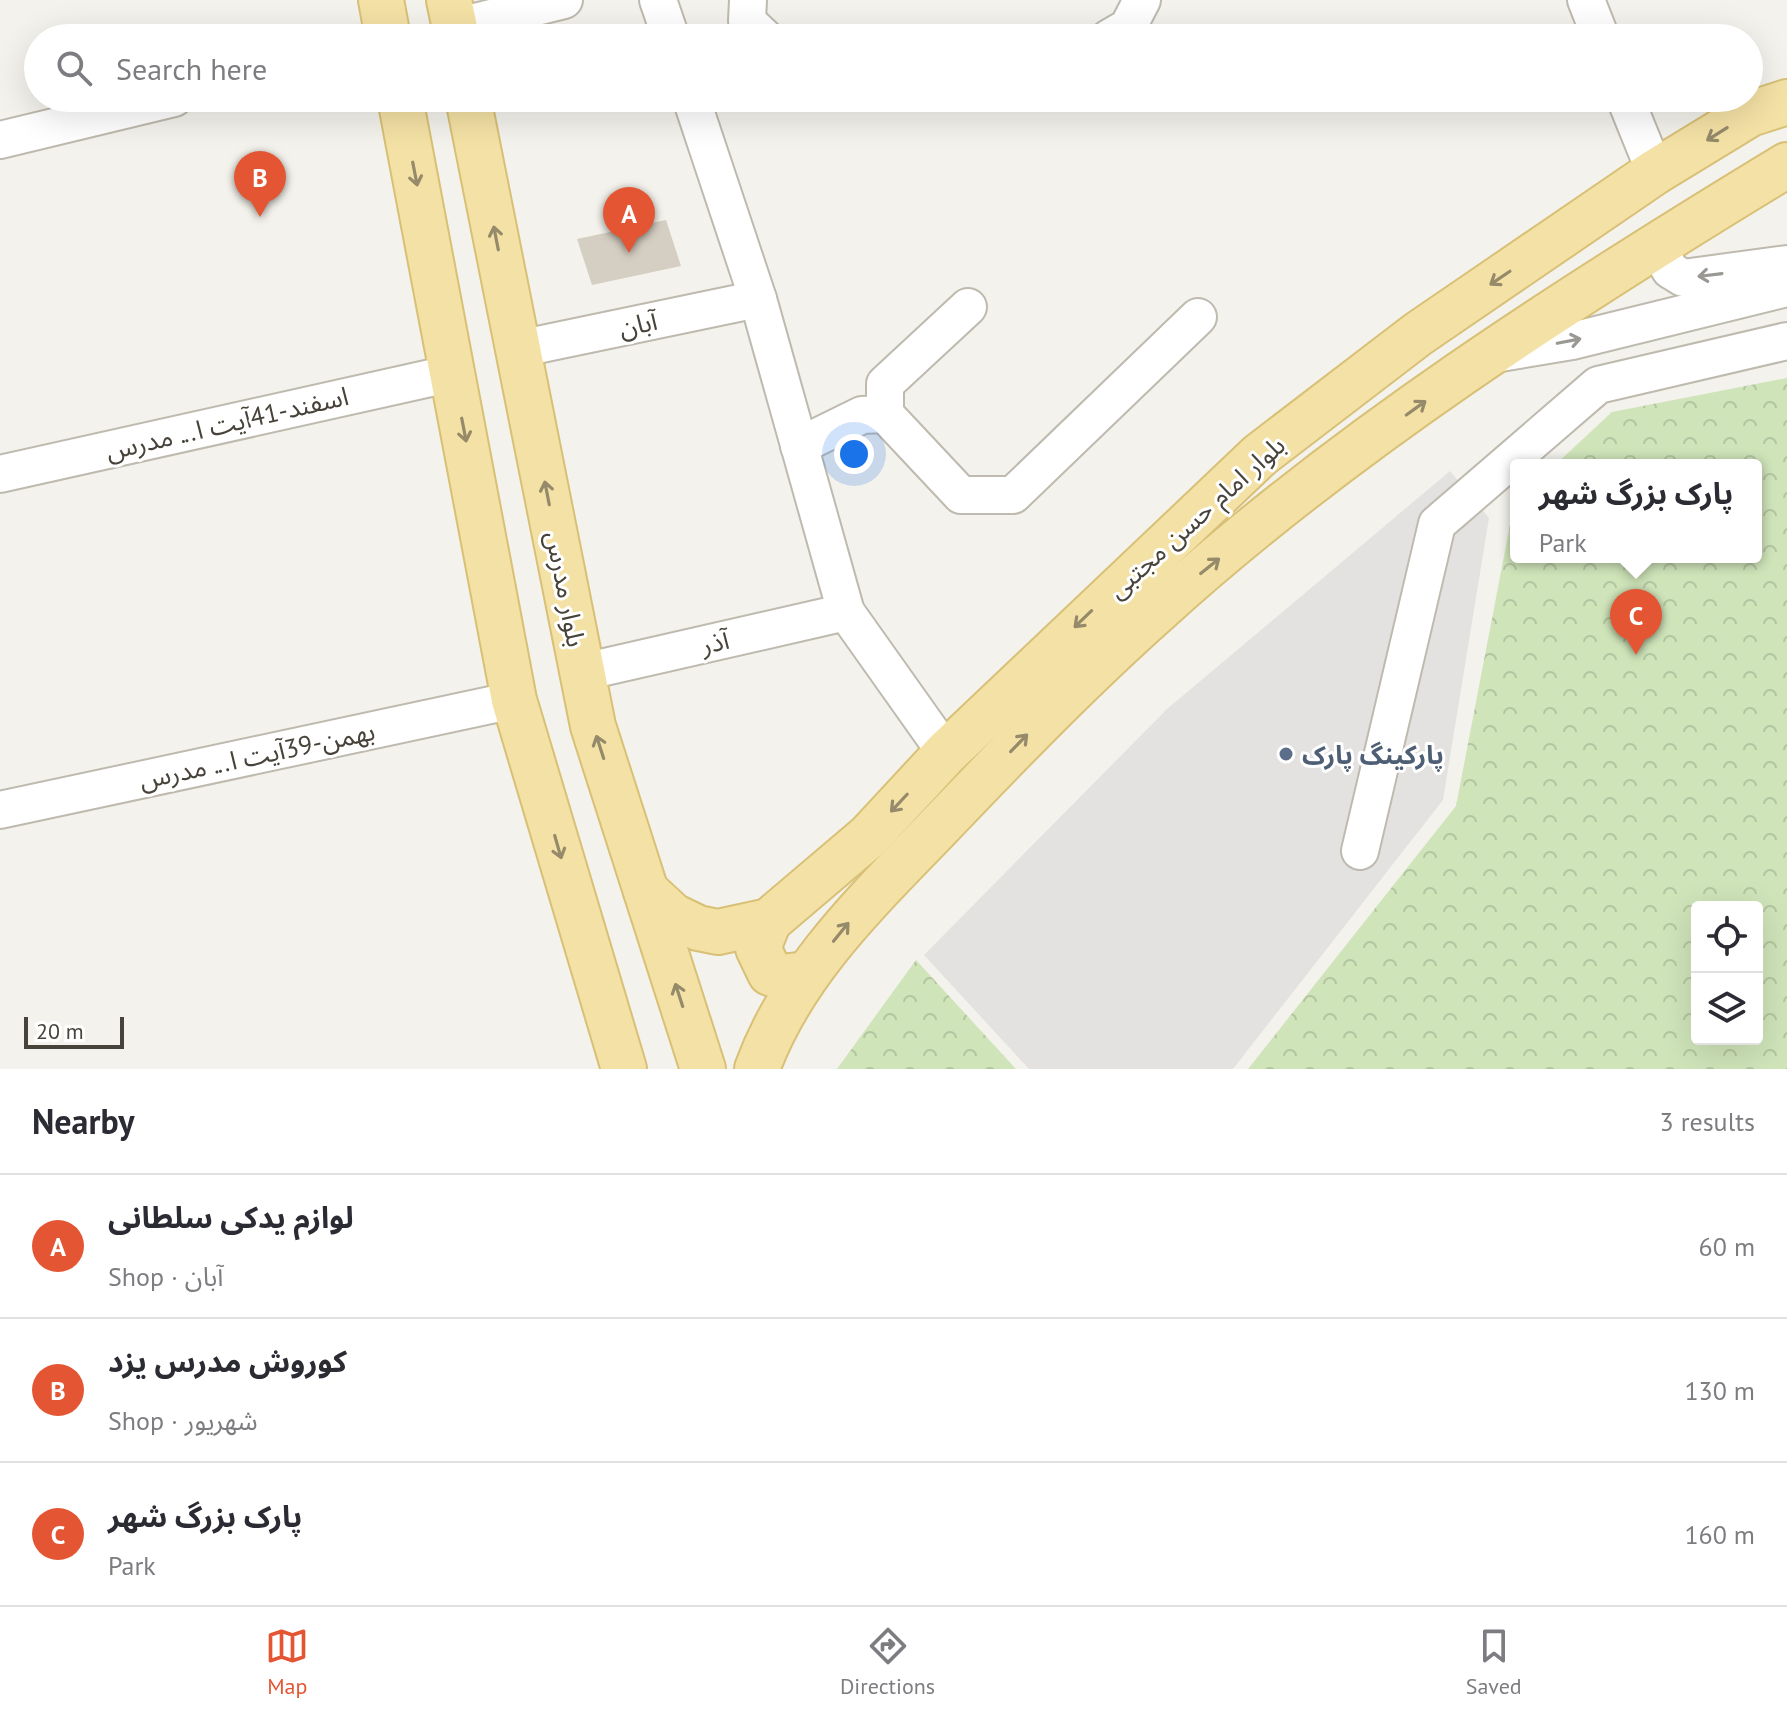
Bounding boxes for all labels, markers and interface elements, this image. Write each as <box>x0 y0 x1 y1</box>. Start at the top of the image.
search box <box>24 24 1763 112</box>
icon: search <box>52 46 96 90</box>
text: Search here <box>116 49 267 88</box>
one-way arrow <box>1706 126 1729 142</box>
pin: B <box>234 151 286 217</box>
one-way arrow <box>408 161 423 187</box>
pin: A <box>603 187 655 253</box>
one-way arrow <box>488 226 503 251</box>
one-way arrow <box>1697 268 1724 283</box>
one-way arrow <box>1490 269 1512 286</box>
street label: آبان <box>616 304 662 344</box>
one-way arrow <box>1556 332 1581 347</box>
street label: اسفند-41آیت ا... مدرس <box>102 379 352 467</box>
one-way arrow <box>1405 400 1427 416</box>
one-way arrow <box>458 417 473 442</box>
street label: بلوار امام حسن مجتبی <box>1100 428 1294 609</box>
your location <box>834 434 874 474</box>
popup <box>1510 459 1762 563</box>
text: پارک بزرگ شهر <box>1539 473 1733 512</box>
one-way arrow <box>539 480 554 506</box>
text: Park <box>1539 526 1587 559</box>
street label: بلوار مدرس <box>539 528 593 650</box>
one-way arrow <box>1199 558 1220 575</box>
pin: C <box>1610 589 1662 655</box>
one-way arrow <box>1073 610 1093 629</box>
street label: آذر <box>697 622 734 661</box>
street label: بهمن-39آیت ا... مدرس <box>136 714 378 796</box>
one-way arrow <box>1010 733 1029 753</box>
one-way arrow <box>592 735 607 761</box>
place label: پارکینگ پارک <box>1302 738 1444 772</box>
marker: پارکینگ پارک <box>1277 745 1295 763</box>
one-way arrow <box>890 793 909 813</box>
one-way arrow <box>551 833 566 859</box>
map controls <box>1691 901 1763 1045</box>
button: locate <box>1691 901 1763 973</box>
one-way arrow <box>832 922 850 943</box>
button: layers <box>1691 973 1763 1045</box>
one-way arrow <box>671 983 685 1008</box>
scale bar <box>24 1013 124 1049</box>
text: 20 m <box>36 1017 84 1045</box>
text: Nearby <box>32 1099 134 1143</box>
text: 3 results <box>1660 1105 1755 1138</box>
text: لوازم یدکی سلطانی <box>108 1197 354 1236</box>
text: A <box>50 1230 66 1263</box>
text: 60 m <box>1699 1230 1755 1263</box>
text: Shop · آبان <box>108 1260 223 1293</box>
text: کوروش مدرس یزد <box>108 1341 347 1380</box>
text: B <box>50 1374 66 1407</box>
text: 130 m <box>1684 1374 1755 1407</box>
text: Shop · شهریور <box>108 1404 258 1437</box>
text: پارک بزرگ شهر <box>108 1496 302 1535</box>
text: C <box>51 1518 65 1551</box>
text: 160 m <box>1684 1518 1755 1551</box>
text: Park <box>108 1549 156 1582</box>
tab: Map <box>265 1624 309 1700</box>
tab: Directions <box>840 1624 935 1700</box>
tab: Saved <box>1466 1624 1522 1700</box>

